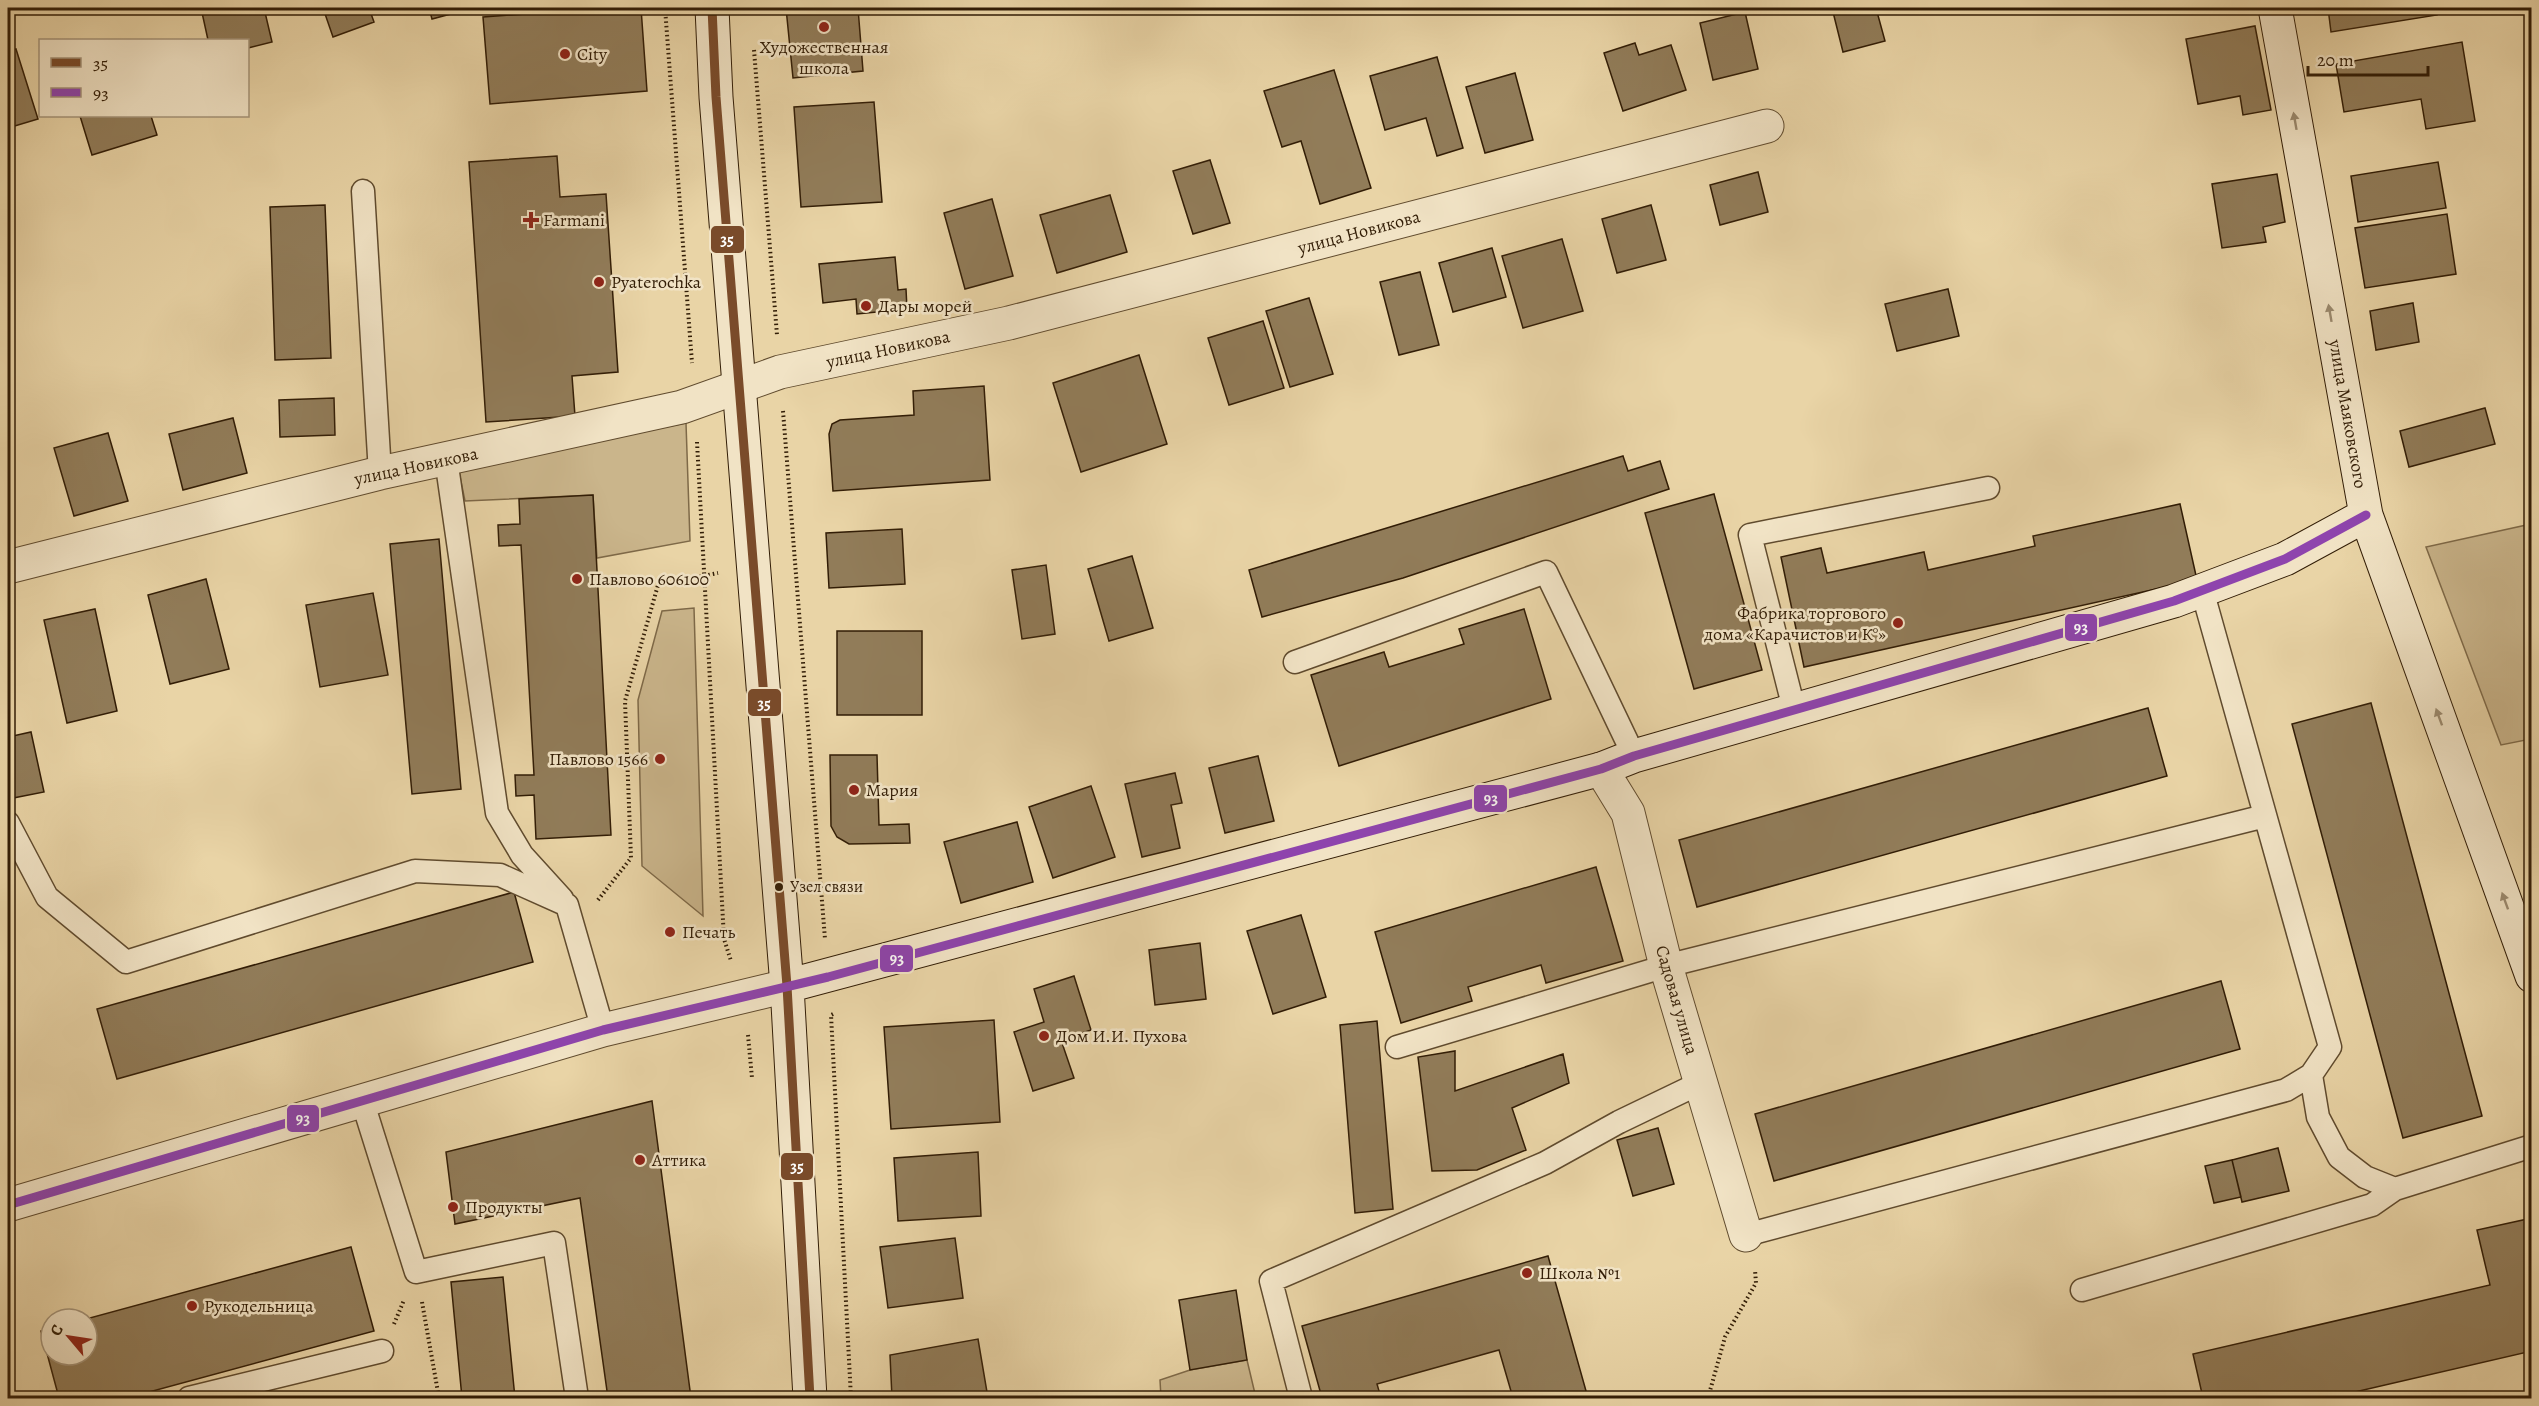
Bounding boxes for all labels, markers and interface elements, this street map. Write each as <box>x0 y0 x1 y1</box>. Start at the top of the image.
marker: Художественная школа <box>817 20 831 34</box>
place label: Художественная школа <box>760 35 888 80</box>
legend <box>39 39 249 117</box>
scale bar <box>2308 39 2428 77</box>
place label: City <box>577 42 608 66</box>
marker: City <box>558 47 572 61</box>
text: 20 m <box>2317 48 2354 72</box>
text: 35 <box>93 51 108 75</box>
text: 93 <box>93 81 109 105</box>
one-way arrow <box>2290 111 2299 130</box>
street label: улица Новикова <box>1294 204 1424 260</box>
place label: Farmani <box>543 208 605 232</box>
marker: Farmani <box>524 213 538 227</box>
line badge: 35 <box>710 225 745 254</box>
text: 35 <box>720 229 734 251</box>
place label: Pyaterochka <box>611 270 702 294</box>
marker: Pyaterochka <box>592 275 606 289</box>
place label: Дары морей <box>878 294 972 318</box>
marker: Дары морей <box>859 299 873 313</box>
one-way arrow <box>2325 303 2334 322</box>
street label: улица Новикова <box>823 324 953 374</box>
street label: улица Маяковского <box>2323 337 2373 490</box>
street label: улица Новикова <box>351 441 481 491</box>
place label: Павлово 606100 <box>589 567 709 591</box>
marker: Павлово 606100 <box>570 572 584 586</box>
place label: Фабрика торгового дома «Карачистов и К°» <box>1703 601 1886 646</box>
line badge: 93 <box>2064 613 2098 642</box>
marker: Фабрика торгового дома «Карачистов и К°» <box>1891 616 1905 630</box>
text: 93 <box>2074 617 2088 639</box>
line badge: 35 <box>747 688 782 717</box>
text: 35 <box>757 693 771 715</box>
one-way arrow <box>2433 708 2443 726</box>
place label: Павлово 1566 <box>549 747 648 771</box>
marker: Павлово 1566 <box>653 752 667 766</box>
place label: Мария <box>866 778 918 802</box>
marker: Мария <box>847 783 861 797</box>
line badge: 93 <box>1473 784 1508 813</box>
text: 93 <box>1484 788 1498 810</box>
place label: Узел связи <box>790 876 863 898</box>
marker: Узел связи <box>773 881 785 893</box>
one-way arrow <box>2499 892 2509 910</box>
place label: Печать <box>682 920 736 944</box>
marker: Печать <box>663 925 677 939</box>
street label: Садовая улица <box>1650 943 1704 1058</box>
line badge: 93 <box>879 944 914 973</box>
text: 93 <box>890 948 904 970</box>
place label: Дом И.И. Пухова <box>1056 1024 1188 1048</box>
marker: Дом И.И. Пухова <box>1037 1029 1051 1043</box>
line badge: 93 <box>286 1104 320 1133</box>
text: 93 <box>296 1108 310 1130</box>
place label: Аттика <box>651 1148 707 1172</box>
line badge: 35 <box>780 1152 814 1181</box>
marker: Аттика <box>633 1153 647 1167</box>
text: 35 <box>790 1156 804 1178</box>
place label: Продукты <box>465 1195 543 1219</box>
marker: Продукты <box>446 1200 460 1214</box>
place label: Школа №1 <box>1539 1261 1620 1285</box>
marker: Школа №1 <box>1520 1266 1534 1280</box>
place label: Рукодельница <box>204 1294 314 1318</box>
marker: Рукодельница <box>185 1299 199 1313</box>
north arrow <box>39 1307 99 1367</box>
text: С <box>45 1320 69 1340</box>

